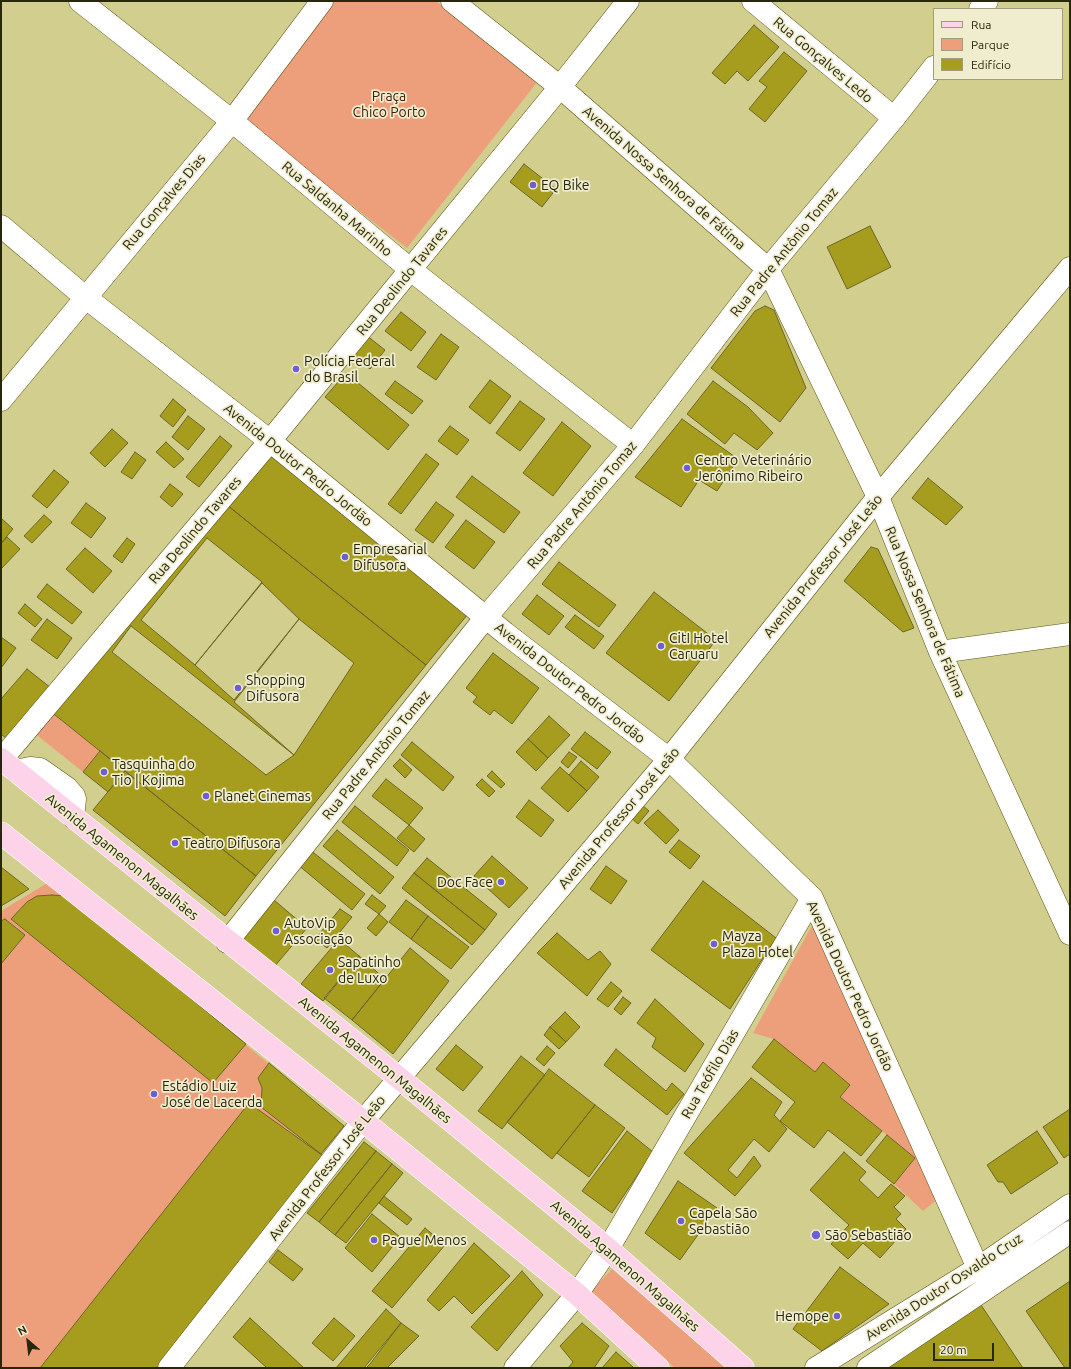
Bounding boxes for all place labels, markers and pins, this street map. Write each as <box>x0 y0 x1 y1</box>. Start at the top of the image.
place label: EQ Bike <box>541 177 590 193</box>
marker: EQ Bike <box>528 180 538 190</box>
place label: Polícia Federal do Brasil <box>304 353 395 386</box>
marker: Polícia Federal do Brasil <box>291 364 301 374</box>
place label: Centro Veterinário Jerônimo Ribeiro <box>695 452 812 484</box>
marker: Centro Veterinário Jerônimo Ribeiro <box>682 463 692 473</box>
place label: Empresarial Difusora <box>353 541 427 574</box>
marker: Empresarial Difusora <box>340 552 350 562</box>
place label: CitI Hotel Caruaru <box>669 630 728 662</box>
marker: CitI Hotel Caruaru <box>656 641 666 651</box>
place label: Shopping Difusora <box>246 672 305 704</box>
marker: Shopping Difusora <box>233 683 243 693</box>
place label: Tasquinha do Tio | Kojima <box>112 756 195 788</box>
marker: Tasquinha do Tio | Kojima <box>99 767 109 777</box>
place label: Planet Cinemas <box>214 788 311 804</box>
marker: Planet Cinemas <box>201 791 211 801</box>
place label: Teatro Difusora <box>183 835 281 851</box>
marker: Teatro Difusora <box>170 838 180 848</box>
place label: Doc Face <box>437 874 493 890</box>
marker: Doc Face <box>496 877 506 887</box>
place label: AutoVip Associação <box>284 915 353 948</box>
marker: AutoVip Associação <box>271 926 281 936</box>
place label: Mayza Plaza Hotel <box>722 928 793 960</box>
marker: Mayza Plaza Hotel <box>709 939 719 949</box>
place label: Sapatinho de Luxo <box>338 954 401 986</box>
marker: Sapatinho de Luxo <box>325 965 335 975</box>
place label: Estádio Luiz José de Lacerda <box>162 1078 262 1110</box>
marker: Estádio Luiz José de Lacerda <box>149 1089 159 1099</box>
place label: Capela São Sebastião <box>689 1205 758 1238</box>
marker: Capela São Sebastião <box>676 1216 686 1226</box>
place label: São Sebastião <box>825 1227 912 1243</box>
marker: São Sebastião <box>810 1229 822 1241</box>
place label: Pague Menos <box>382 1232 467 1248</box>
marker: Pague Menos <box>369 1235 379 1245</box>
place label: Hemope <box>775 1308 829 1324</box>
marker: Hemope <box>832 1311 842 1321</box>

